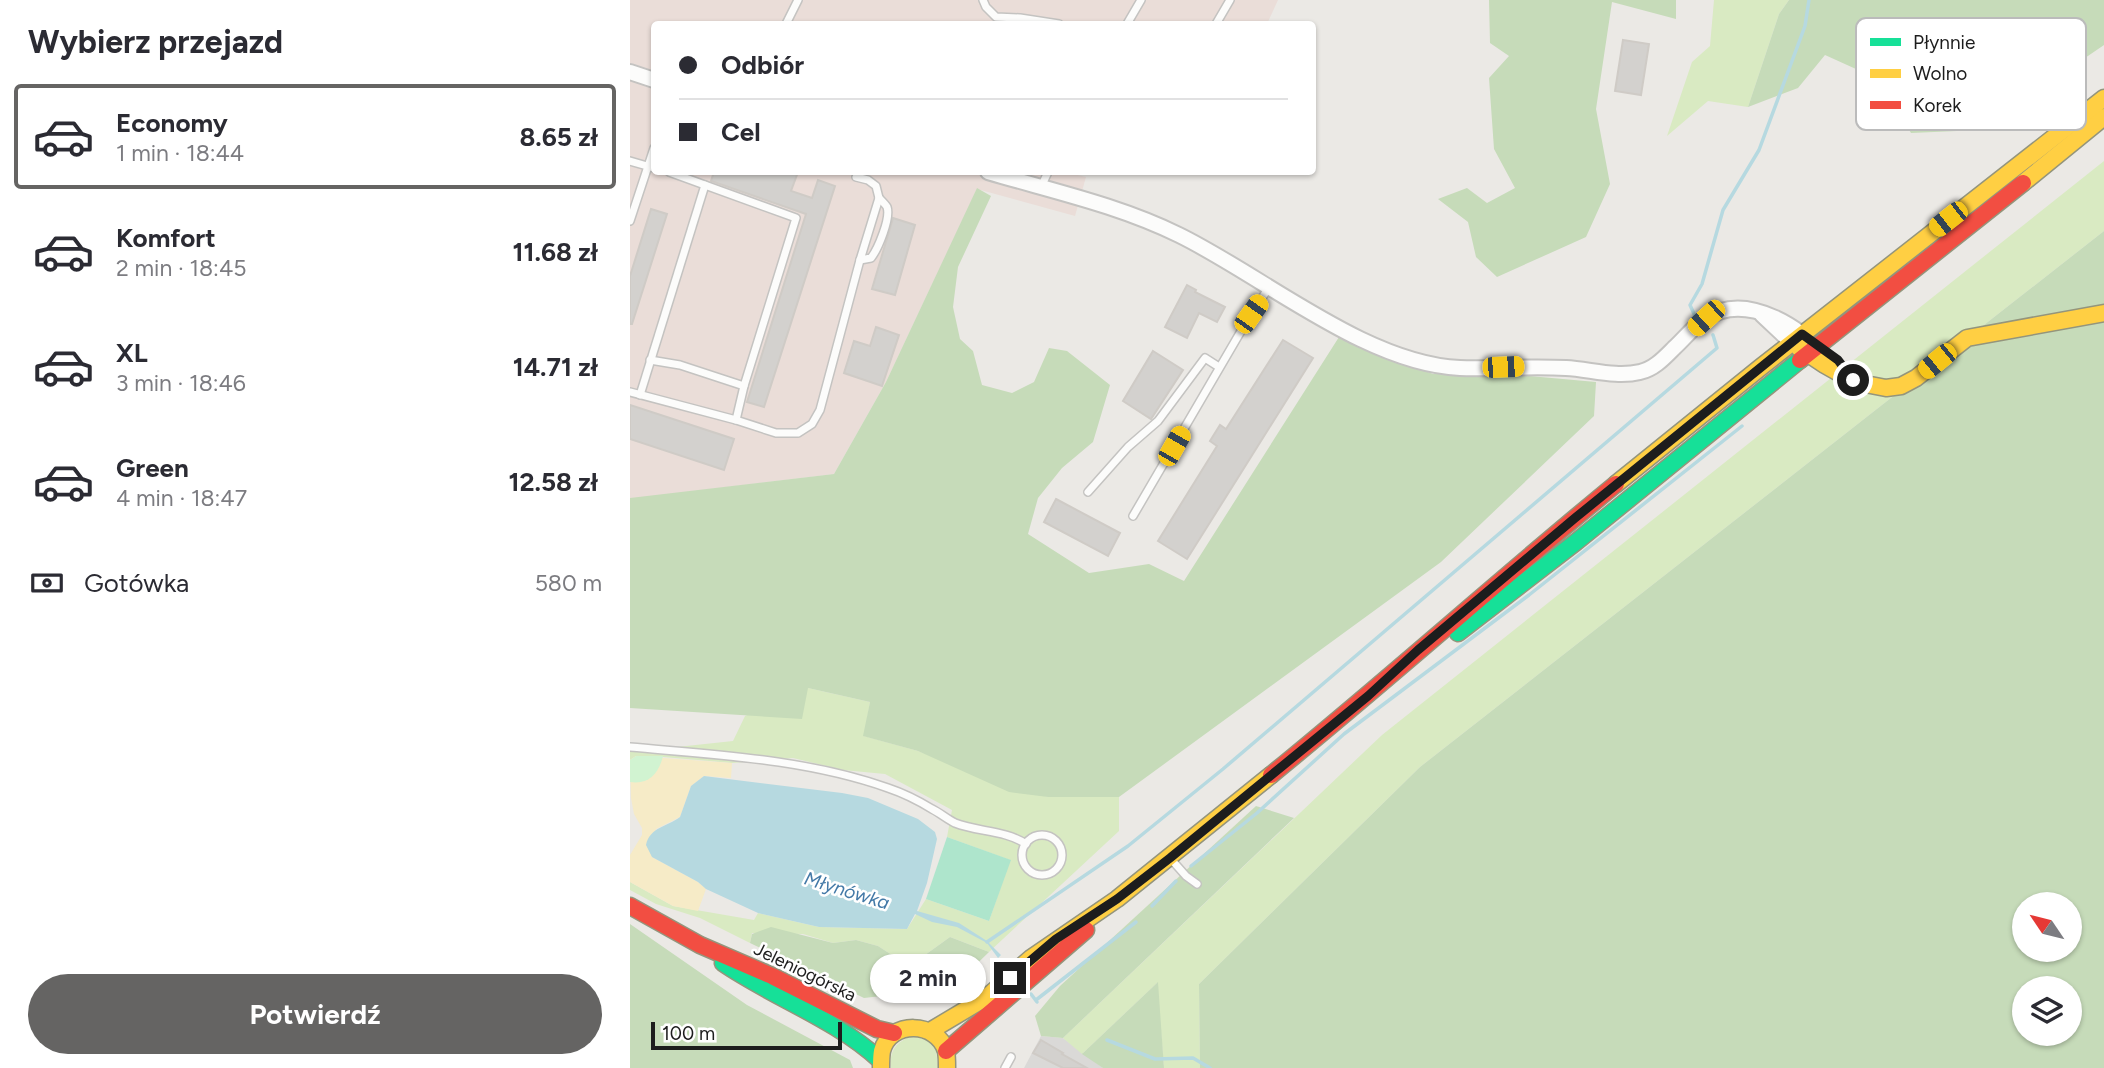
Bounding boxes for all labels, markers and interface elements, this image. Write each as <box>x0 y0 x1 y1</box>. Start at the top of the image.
legend <box>1856 18 2086 130</box>
text: Wybierz przejazd <box>28 23 283 61</box>
text: Płynnie <box>1913 31 1975 54</box>
text: Odbiór <box>721 49 804 81</box>
text: Wolno <box>1913 62 1967 85</box>
text: Korek <box>1913 94 1962 117</box>
icon: car <box>32 105 95 168</box>
text: Economy <box>116 107 228 139</box>
text: Cel <box>721 116 761 148</box>
text: 8.65 zł <box>519 121 598 153</box>
text: 1 min · 18:44 <box>116 139 244 167</box>
car <box>1925 198 1972 240</box>
icon: car <box>32 220 95 283</box>
text: Komfort <box>116 222 216 254</box>
text: 11.68 zł <box>513 236 598 268</box>
text: 2 min · 18:45 <box>116 254 246 282</box>
car <box>1231 291 1272 337</box>
car <box>1684 296 1729 340</box>
icon: car <box>32 335 95 398</box>
text: XL <box>116 337 148 369</box>
car <box>1915 340 1960 382</box>
text: 14.71 zł <box>513 351 598 383</box>
car <box>1482 356 1525 378</box>
route start <box>1837 364 1869 396</box>
text: 3 min · 18:46 <box>116 369 246 397</box>
car <box>1155 423 1194 469</box>
icon: car <box>32 450 95 513</box>
text: Green <box>116 452 189 484</box>
text: 12.58 zł <box>508 466 598 498</box>
text: 4 min · 18:47 <box>116 484 247 512</box>
icon: cash <box>28 564 66 602</box>
text: Gotówka <box>84 567 189 599</box>
text: 580 m <box>535 569 602 597</box>
water label: Młynówka <box>801 867 892 914</box>
north arrow <box>2012 892 2082 962</box>
map controls <box>2012 892 2082 1046</box>
street label: Jeleniogórska <box>750 938 860 1006</box>
callout: 2 min <box>870 954 986 1002</box>
route end <box>994 962 1026 994</box>
text: 2 min <box>899 964 957 992</box>
button: Potwierdź <box>28 974 602 1054</box>
button: layers <box>2012 976 2082 1046</box>
scale bar <box>651 1019 842 1051</box>
text: 100 m <box>662 1022 715 1045</box>

